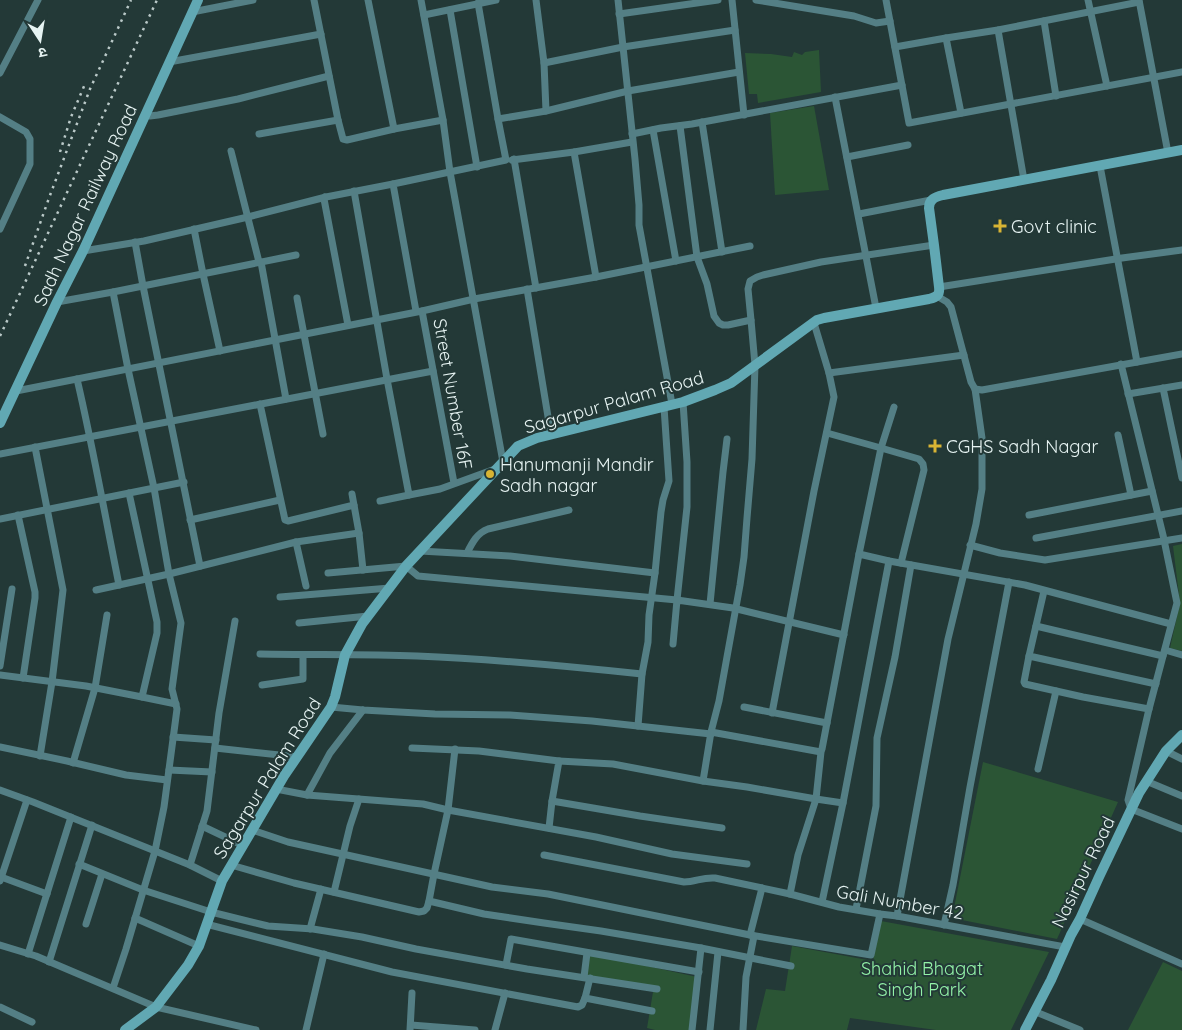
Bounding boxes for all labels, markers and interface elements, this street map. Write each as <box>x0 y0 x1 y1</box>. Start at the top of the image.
north arrow <box>15 15 65 65</box>
text: उ <box>36 43 49 63</box>
street label: Sadh Nagar Railway Road <box>28 100 142 310</box>
place label: Govt clinic <box>1011 215 1097 238</box>
marker: Govt clinic <box>993 219 1007 233</box>
street label: Street Number 16F <box>428 317 478 471</box>
street label: Sagarpur Palam Road <box>522 365 706 439</box>
place label: CGHS Sadh Nagar <box>946 435 1098 458</box>
marker: CGHS Sadh Nagar <box>928 439 942 453</box>
place label: Hanumanji Mandir Sadh nagar <box>500 453 654 497</box>
marker: Hanumanji Mandir Sadh nagar <box>484 468 496 480</box>
street label: Sagarpur Palam Road <box>208 693 326 863</box>
street label: Nasirpur Road <box>1046 813 1120 931</box>
street label: Gali Number 42 <box>835 879 965 925</box>
park label: Shahid Bhagat Singh Park <box>861 957 983 1001</box>

